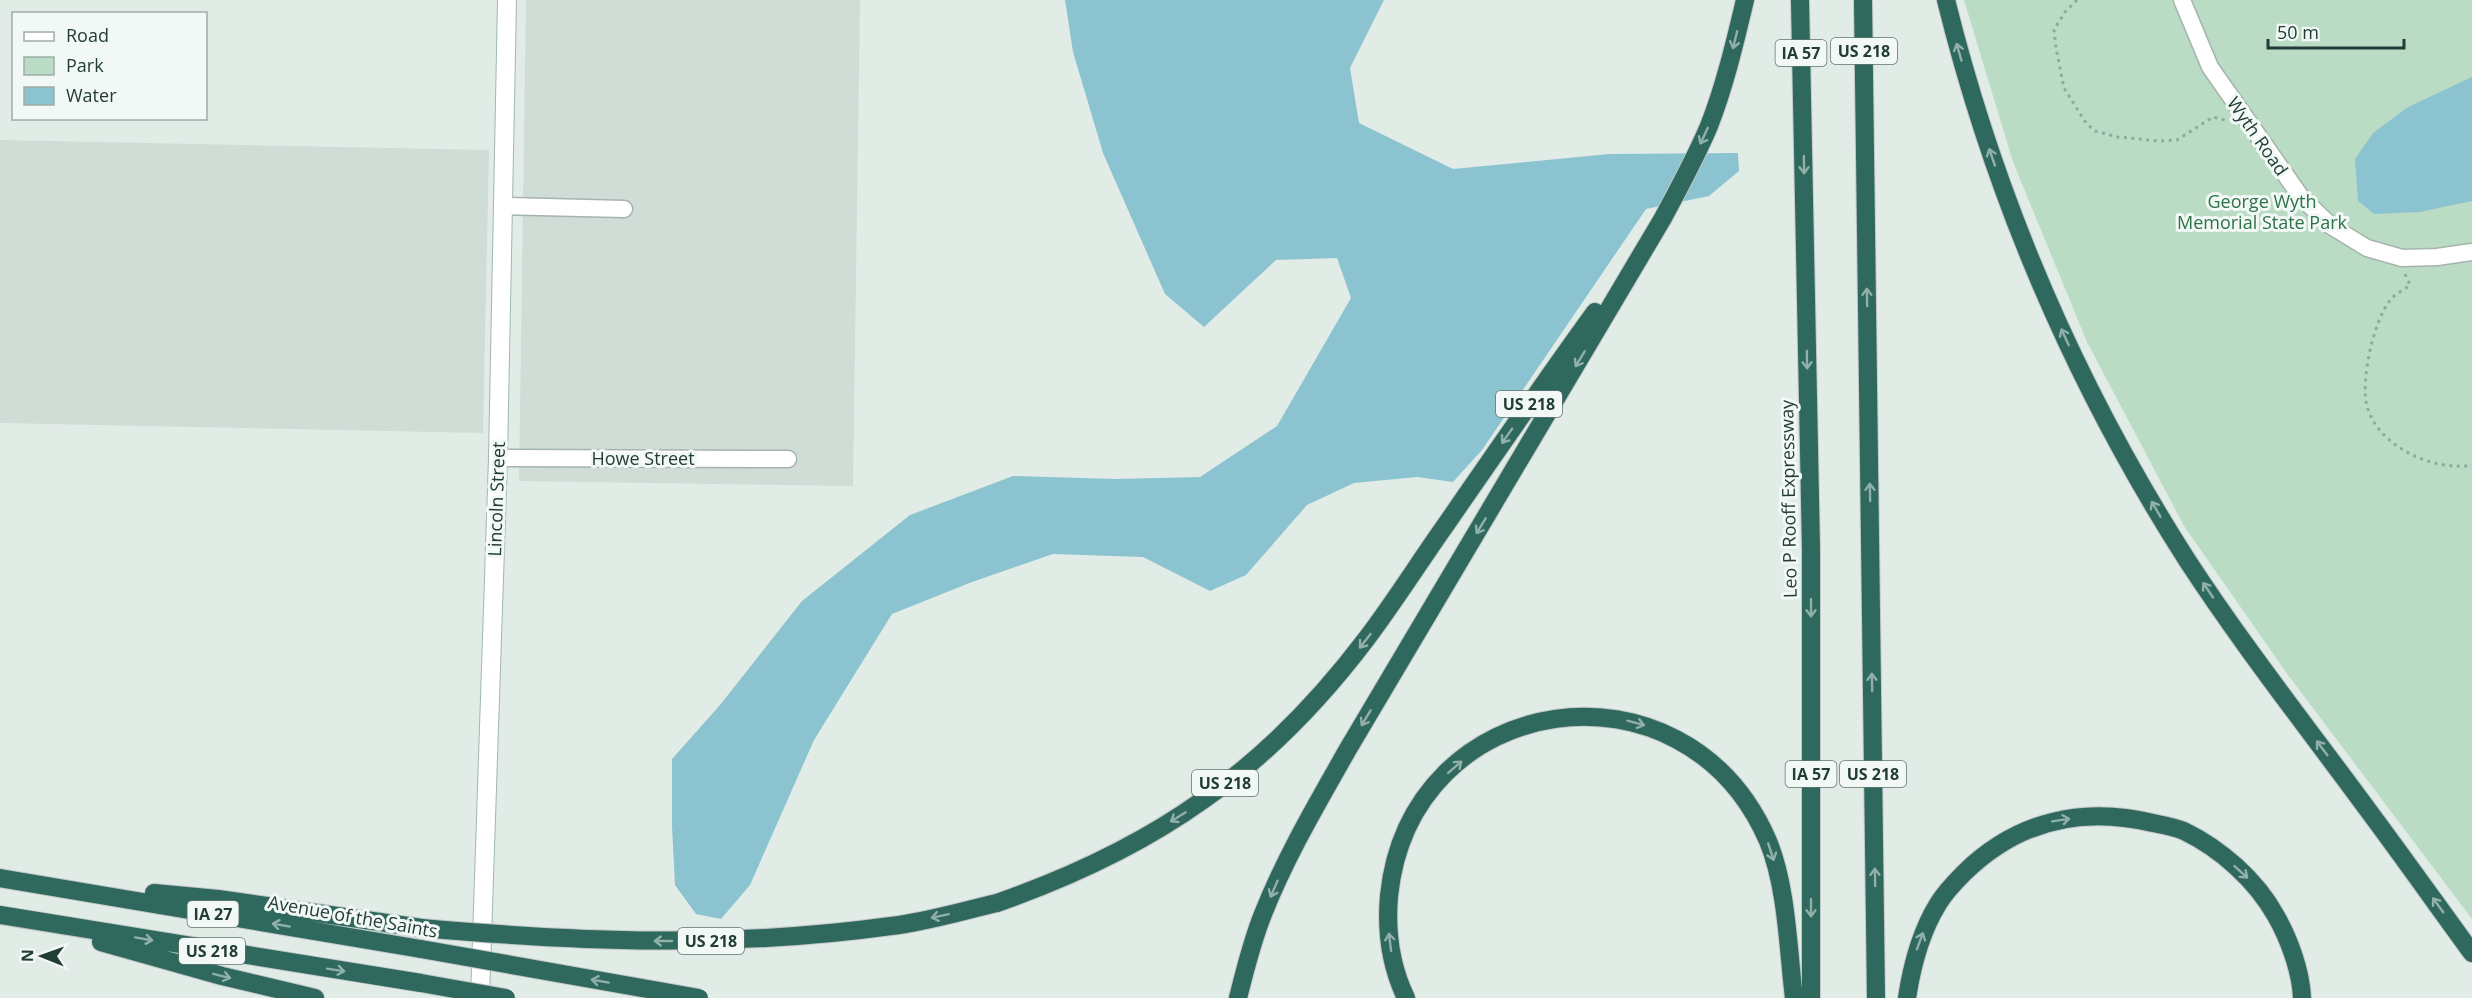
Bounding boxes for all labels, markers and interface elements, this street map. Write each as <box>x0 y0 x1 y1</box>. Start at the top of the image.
legend <box>12 12 207 120</box>
scale bar <box>2268 12 2404 50</box>
text: 50 m <box>2277 20 2319 44</box>
text: Road <box>66 23 109 47</box>
one-way arrow <box>1729 31 1740 50</box>
road number: US 218 <box>1831 38 1897 64</box>
road number: IA 57 <box>1776 40 1826 66</box>
one-way arrow <box>1953 43 1964 62</box>
text: Park <box>66 53 104 77</box>
text: Water <box>66 83 117 107</box>
street label: Wyth Road <box>2222 92 2294 180</box>
one-way arrow <box>1698 126 1709 144</box>
one-way arrow <box>1986 147 1997 166</box>
one-way arrow <box>1798 154 1809 174</box>
park label: George Wyth Memorial State Park <box>2177 189 2348 234</box>
one-way arrow <box>1861 288 1873 308</box>
one-way arrow <box>2058 329 2070 347</box>
one-way arrow <box>1802 349 1813 369</box>
one-way arrow <box>1573 350 1585 367</box>
road number: US 218 <box>1496 391 1562 417</box>
street label: Leo P Rooff Expressway <box>1774 399 1802 598</box>
one-way arrow <box>1500 427 1512 444</box>
street label: Lincoln Street <box>482 441 510 557</box>
street label: Howe Street <box>591 446 695 470</box>
one-way arrow <box>1864 483 1876 503</box>
one-way arrow <box>2150 501 2162 518</box>
one-way arrow <box>1474 517 1486 534</box>
one-way arrow <box>2201 582 2214 599</box>
one-way arrow <box>1805 597 1817 617</box>
one-way arrow <box>1358 633 1371 649</box>
one-way arrow <box>1866 672 1878 692</box>
one-way arrow <box>1360 709 1372 726</box>
one-way arrow <box>1626 718 1645 730</box>
one-way arrow <box>2315 741 2328 757</box>
one-way arrow <box>1447 760 1462 774</box>
road number: IA 57 <box>1786 761 1836 787</box>
road number: US 218 <box>1840 761 1906 787</box>
road number: US 218 <box>1192 770 1258 796</box>
one-way arrow <box>1169 810 1186 823</box>
one-way arrow <box>2051 814 2071 825</box>
one-way arrow <box>1767 842 1778 861</box>
one-way arrow <box>2233 865 2248 879</box>
one-way arrow <box>1869 867 1881 887</box>
one-way arrow <box>1268 879 1279 898</box>
street label: Avenue of the Saints <box>266 889 440 943</box>
one-way arrow <box>1805 897 1817 917</box>
one-way arrow <box>2431 898 2444 914</box>
road number: IA 27 <box>188 901 238 927</box>
one-way arrow <box>931 911 951 922</box>
one-way arrow <box>271 920 291 931</box>
north arrow <box>12 926 72 986</box>
road number: US 218 <box>678 928 744 954</box>
one-way arrow <box>1915 932 1926 951</box>
one-way arrow <box>1384 933 1395 953</box>
one-way arrow <box>134 934 153 945</box>
one-way arrow <box>654 935 674 947</box>
road number: US 218 <box>179 938 245 964</box>
text: N <box>16 949 38 962</box>
one-way arrow <box>326 965 346 976</box>
one-way arrow <box>212 970 231 982</box>
one-way arrow <box>590 975 610 986</box>

